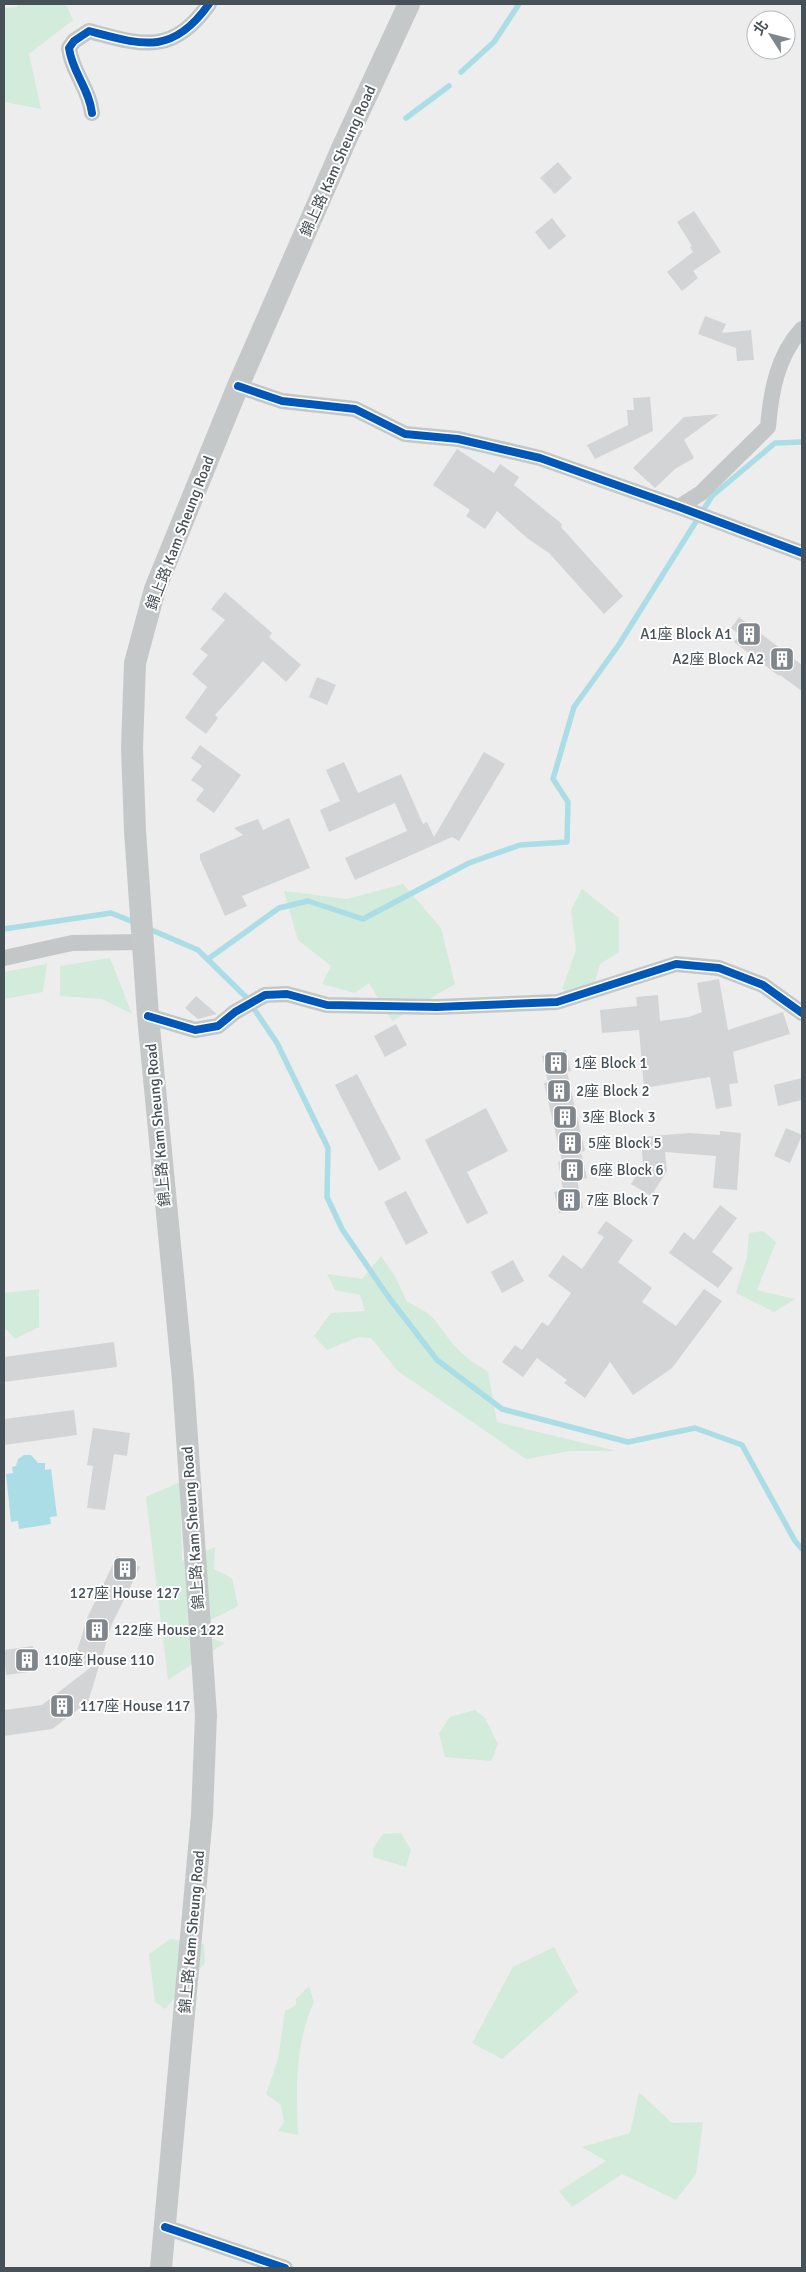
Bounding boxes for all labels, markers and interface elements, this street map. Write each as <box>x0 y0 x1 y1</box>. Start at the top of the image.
north arrow <box>746 10 796 60</box>
text: 北 <box>750 17 772 38</box>
street label: 錦上路 Kam Sheung Road <box>296 82 380 239</box>
street label: 錦上路 Kam Sheung Road <box>142 453 218 613</box>
building icon: A1座 Block A1 <box>736 621 762 647</box>
place label: A1座 Block A1 <box>640 625 732 643</box>
building icon: A2座 Block A2 <box>769 646 795 672</box>
place label: A2座 Block A2 <box>672 650 764 668</box>
street label: 錦上路 Kam Sheung Road <box>142 1043 174 1207</box>
building icon: 1座 Block 1 <box>543 1050 569 1076</box>
place label: 1座 Block 1 <box>574 1054 648 1072</box>
building icon: 2座 Block 2 <box>546 1078 572 1104</box>
place label: 2座 Block 2 <box>576 1082 650 1100</box>
building icon: 3座 Block 3 <box>552 1104 578 1130</box>
place label: 3座 Block 3 <box>582 1108 656 1126</box>
building icon: 5座 Block 5 <box>557 1130 583 1156</box>
place label: 5座 Block 5 <box>588 1134 662 1152</box>
building icon: 6座 Block 6 <box>559 1157 585 1183</box>
place label: 6座 Block 6 <box>590 1161 664 1179</box>
building icon: 7座 Block 7 <box>556 1187 582 1213</box>
place label: 7座 Block 7 <box>586 1191 660 1209</box>
street label: 錦上路 Kam Sheung Road <box>178 1446 208 1610</box>
building icon: 127座 House 127 <box>112 1556 138 1582</box>
place label: 127座 House 127 <box>70 1584 180 1602</box>
building icon: 122座 House 122 <box>84 1617 110 1643</box>
place label: 122座 House 122 <box>114 1621 224 1639</box>
building icon: 110座 House 110 <box>14 1647 40 1673</box>
place label: 110座 House 110 <box>44 1651 154 1669</box>
building icon: 117座 House 117 <box>49 1693 75 1719</box>
place label: 117座 House 117 <box>80 1697 190 1715</box>
street label: 錦上路 Kam Sheung Road <box>176 1850 208 2014</box>

